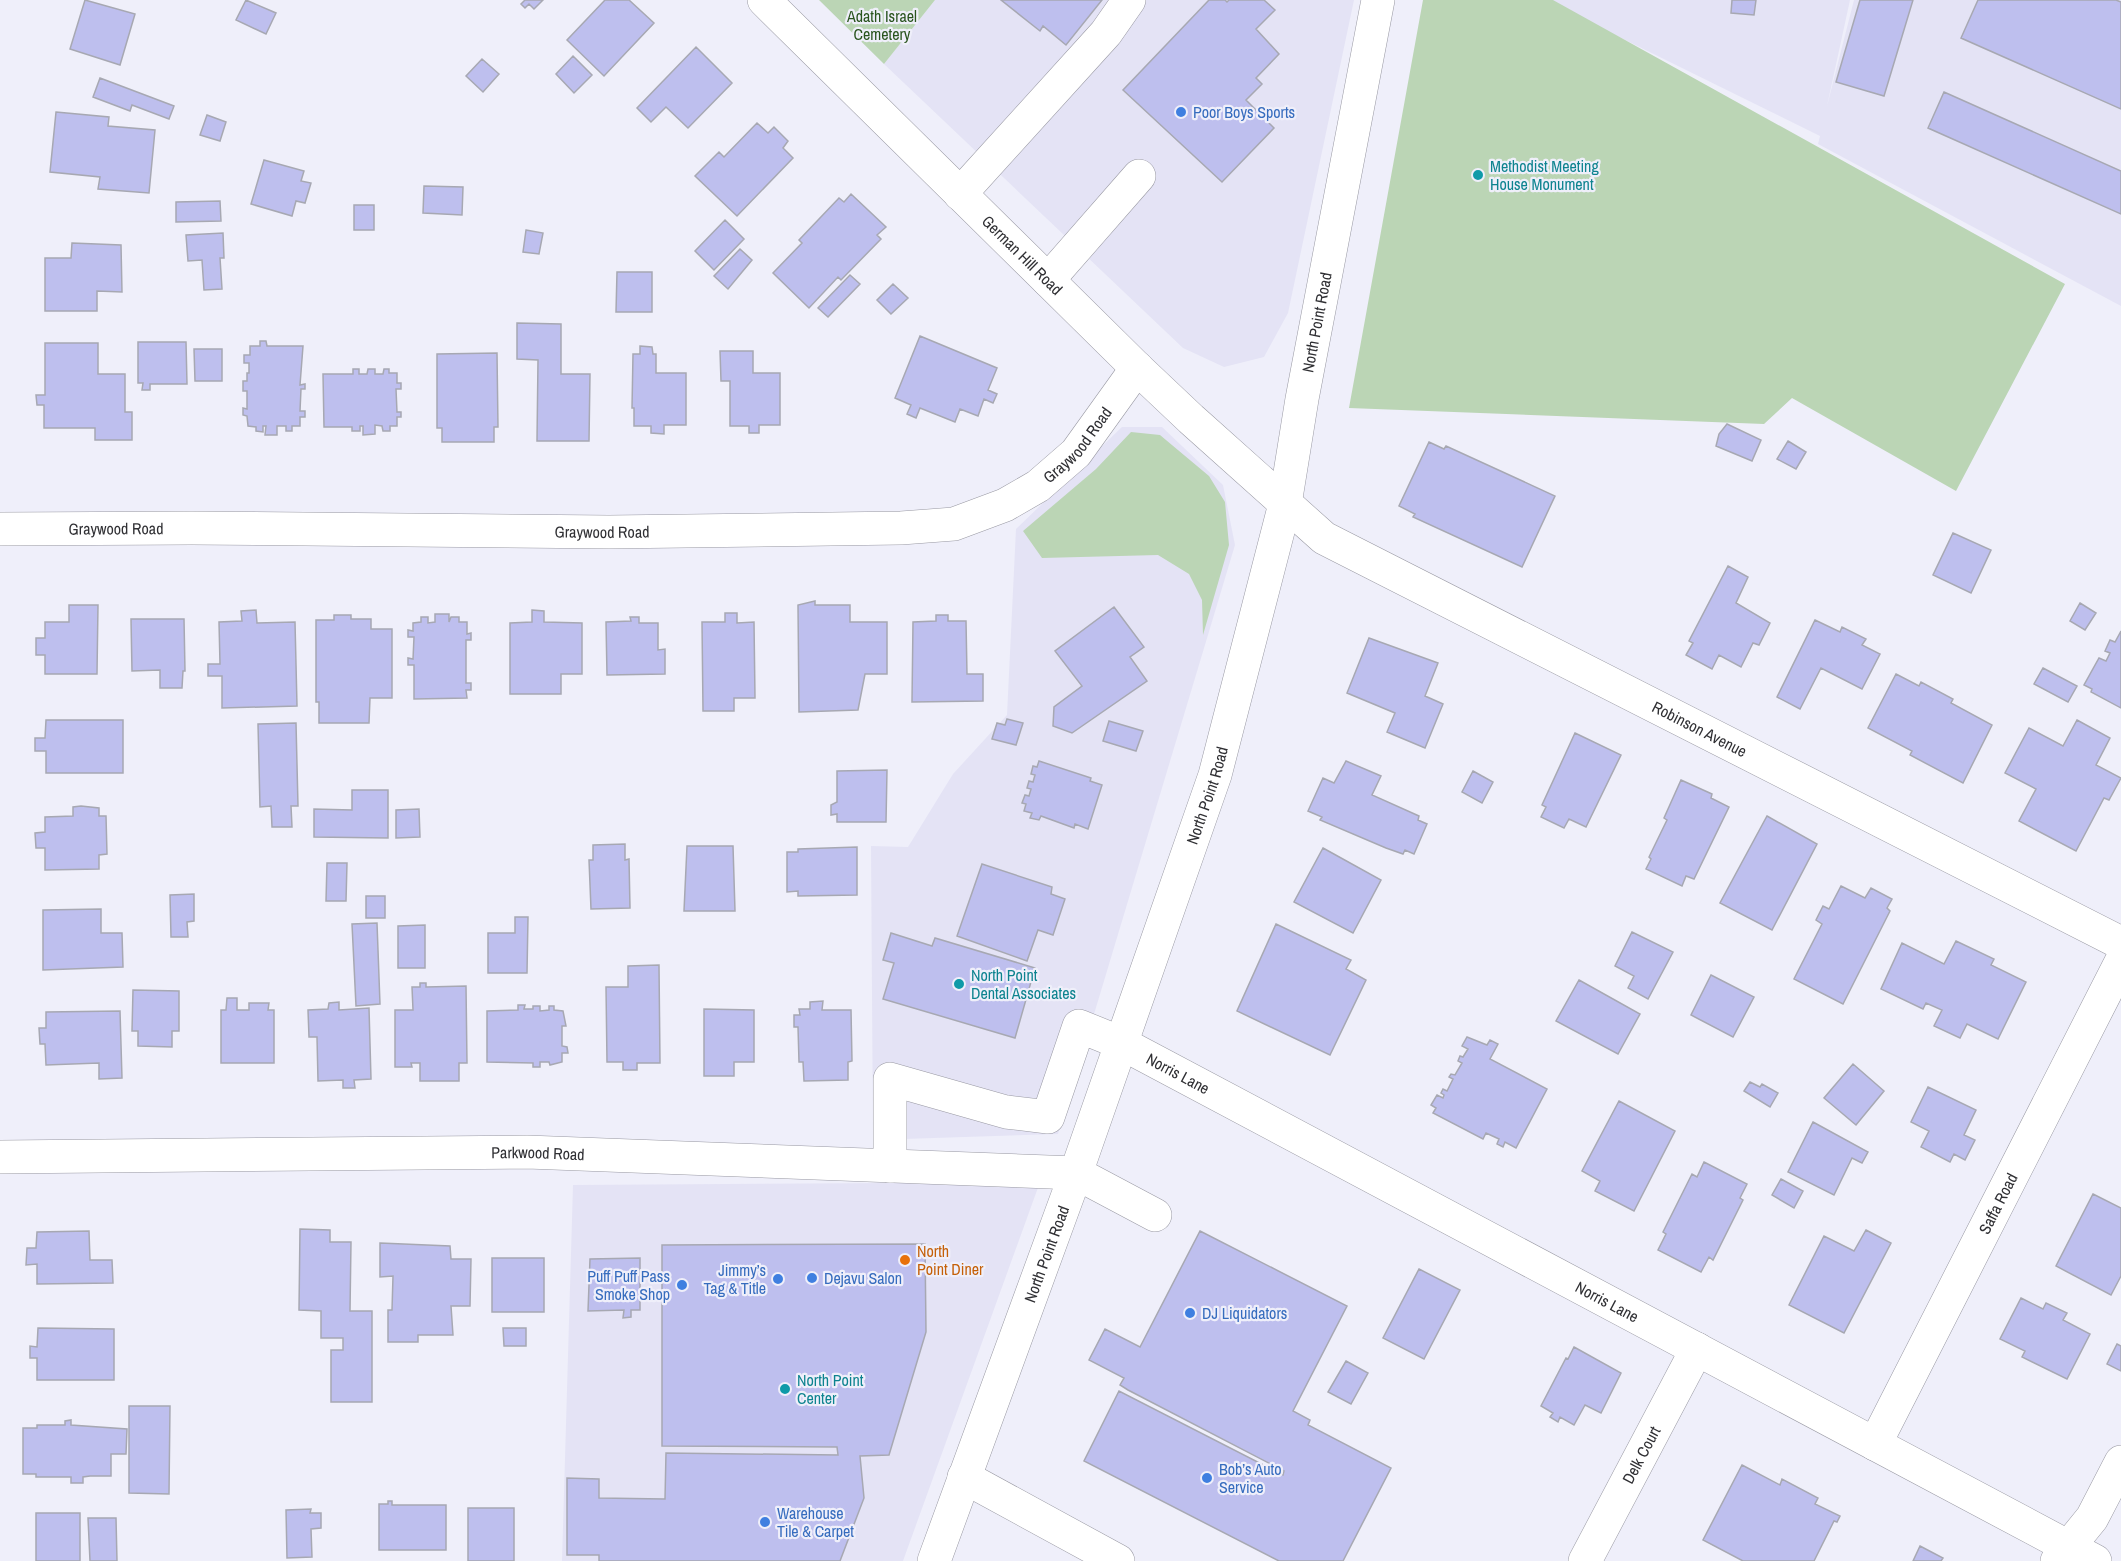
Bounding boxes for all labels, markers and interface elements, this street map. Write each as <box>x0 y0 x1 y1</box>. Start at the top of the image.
park label: Adath Israel Cemetery <box>846 5 917 45</box>
place label: Poor Boys Sports <box>1193 101 1295 123</box>
marker: Poor Boys Sports <box>1174 105 1188 119</box>
place label: Methodist Meeting House Monument <box>1490 155 1599 195</box>
marker: Methodist Meeting House Monument <box>1471 168 1485 182</box>
street label: German Hill Road <box>977 210 1068 300</box>
street label: North Point Road <box>1296 270 1337 374</box>
street label: Graywood Road <box>1038 402 1117 488</box>
street label: Graywood Road <box>69 517 163 540</box>
street label: Graywood Road <box>554 520 650 543</box>
street label: Robinson Avenue <box>1648 696 1751 762</box>
street label: North Point Road <box>1181 744 1233 847</box>
place label: North Point Dental Associates <box>971 964 1076 1004</box>
marker: North Point Dental Associates <box>952 977 966 991</box>
street label: Norris Lane <box>1143 1048 1214 1099</box>
street label: Parkwood Road <box>491 1141 585 1165</box>
street label: Saffa Road <box>1973 1169 2022 1238</box>
street label: North Point Road <box>1019 1202 1074 1305</box>
place label: North Point Diner <box>917 1240 984 1280</box>
marker: North Point Diner <box>898 1253 912 1267</box>
place label: Jimmy’s Tag & Title <box>704 1259 766 1299</box>
place label: Puff Puff Pass Smoke Shop <box>587 1265 670 1305</box>
place label: Dejavu Salon <box>824 1267 902 1289</box>
marker: Dejavu Salon <box>805 1271 819 1285</box>
marker: Jimmy’s Tag & Title <box>771 1272 785 1286</box>
street label: Norris Lane <box>1572 1276 1643 1327</box>
marker: Puff Puff Pass Smoke Shop <box>675 1278 689 1292</box>
place label: DJ Liquidators <box>1202 1302 1287 1324</box>
marker: DJ Liquidators <box>1183 1306 1197 1320</box>
place label: North Point Center <box>797 1369 864 1409</box>
marker: North Point Center <box>778 1382 792 1396</box>
street label: Delk Court <box>1617 1422 1665 1487</box>
place label: Bob’s Auto Service <box>1219 1458 1282 1498</box>
marker: Bob’s Auto Service <box>1200 1471 1214 1485</box>
place label: Warehouse Tile & Carpet <box>777 1502 854 1542</box>
marker: Warehouse Tile & Carpet <box>758 1515 772 1529</box>

